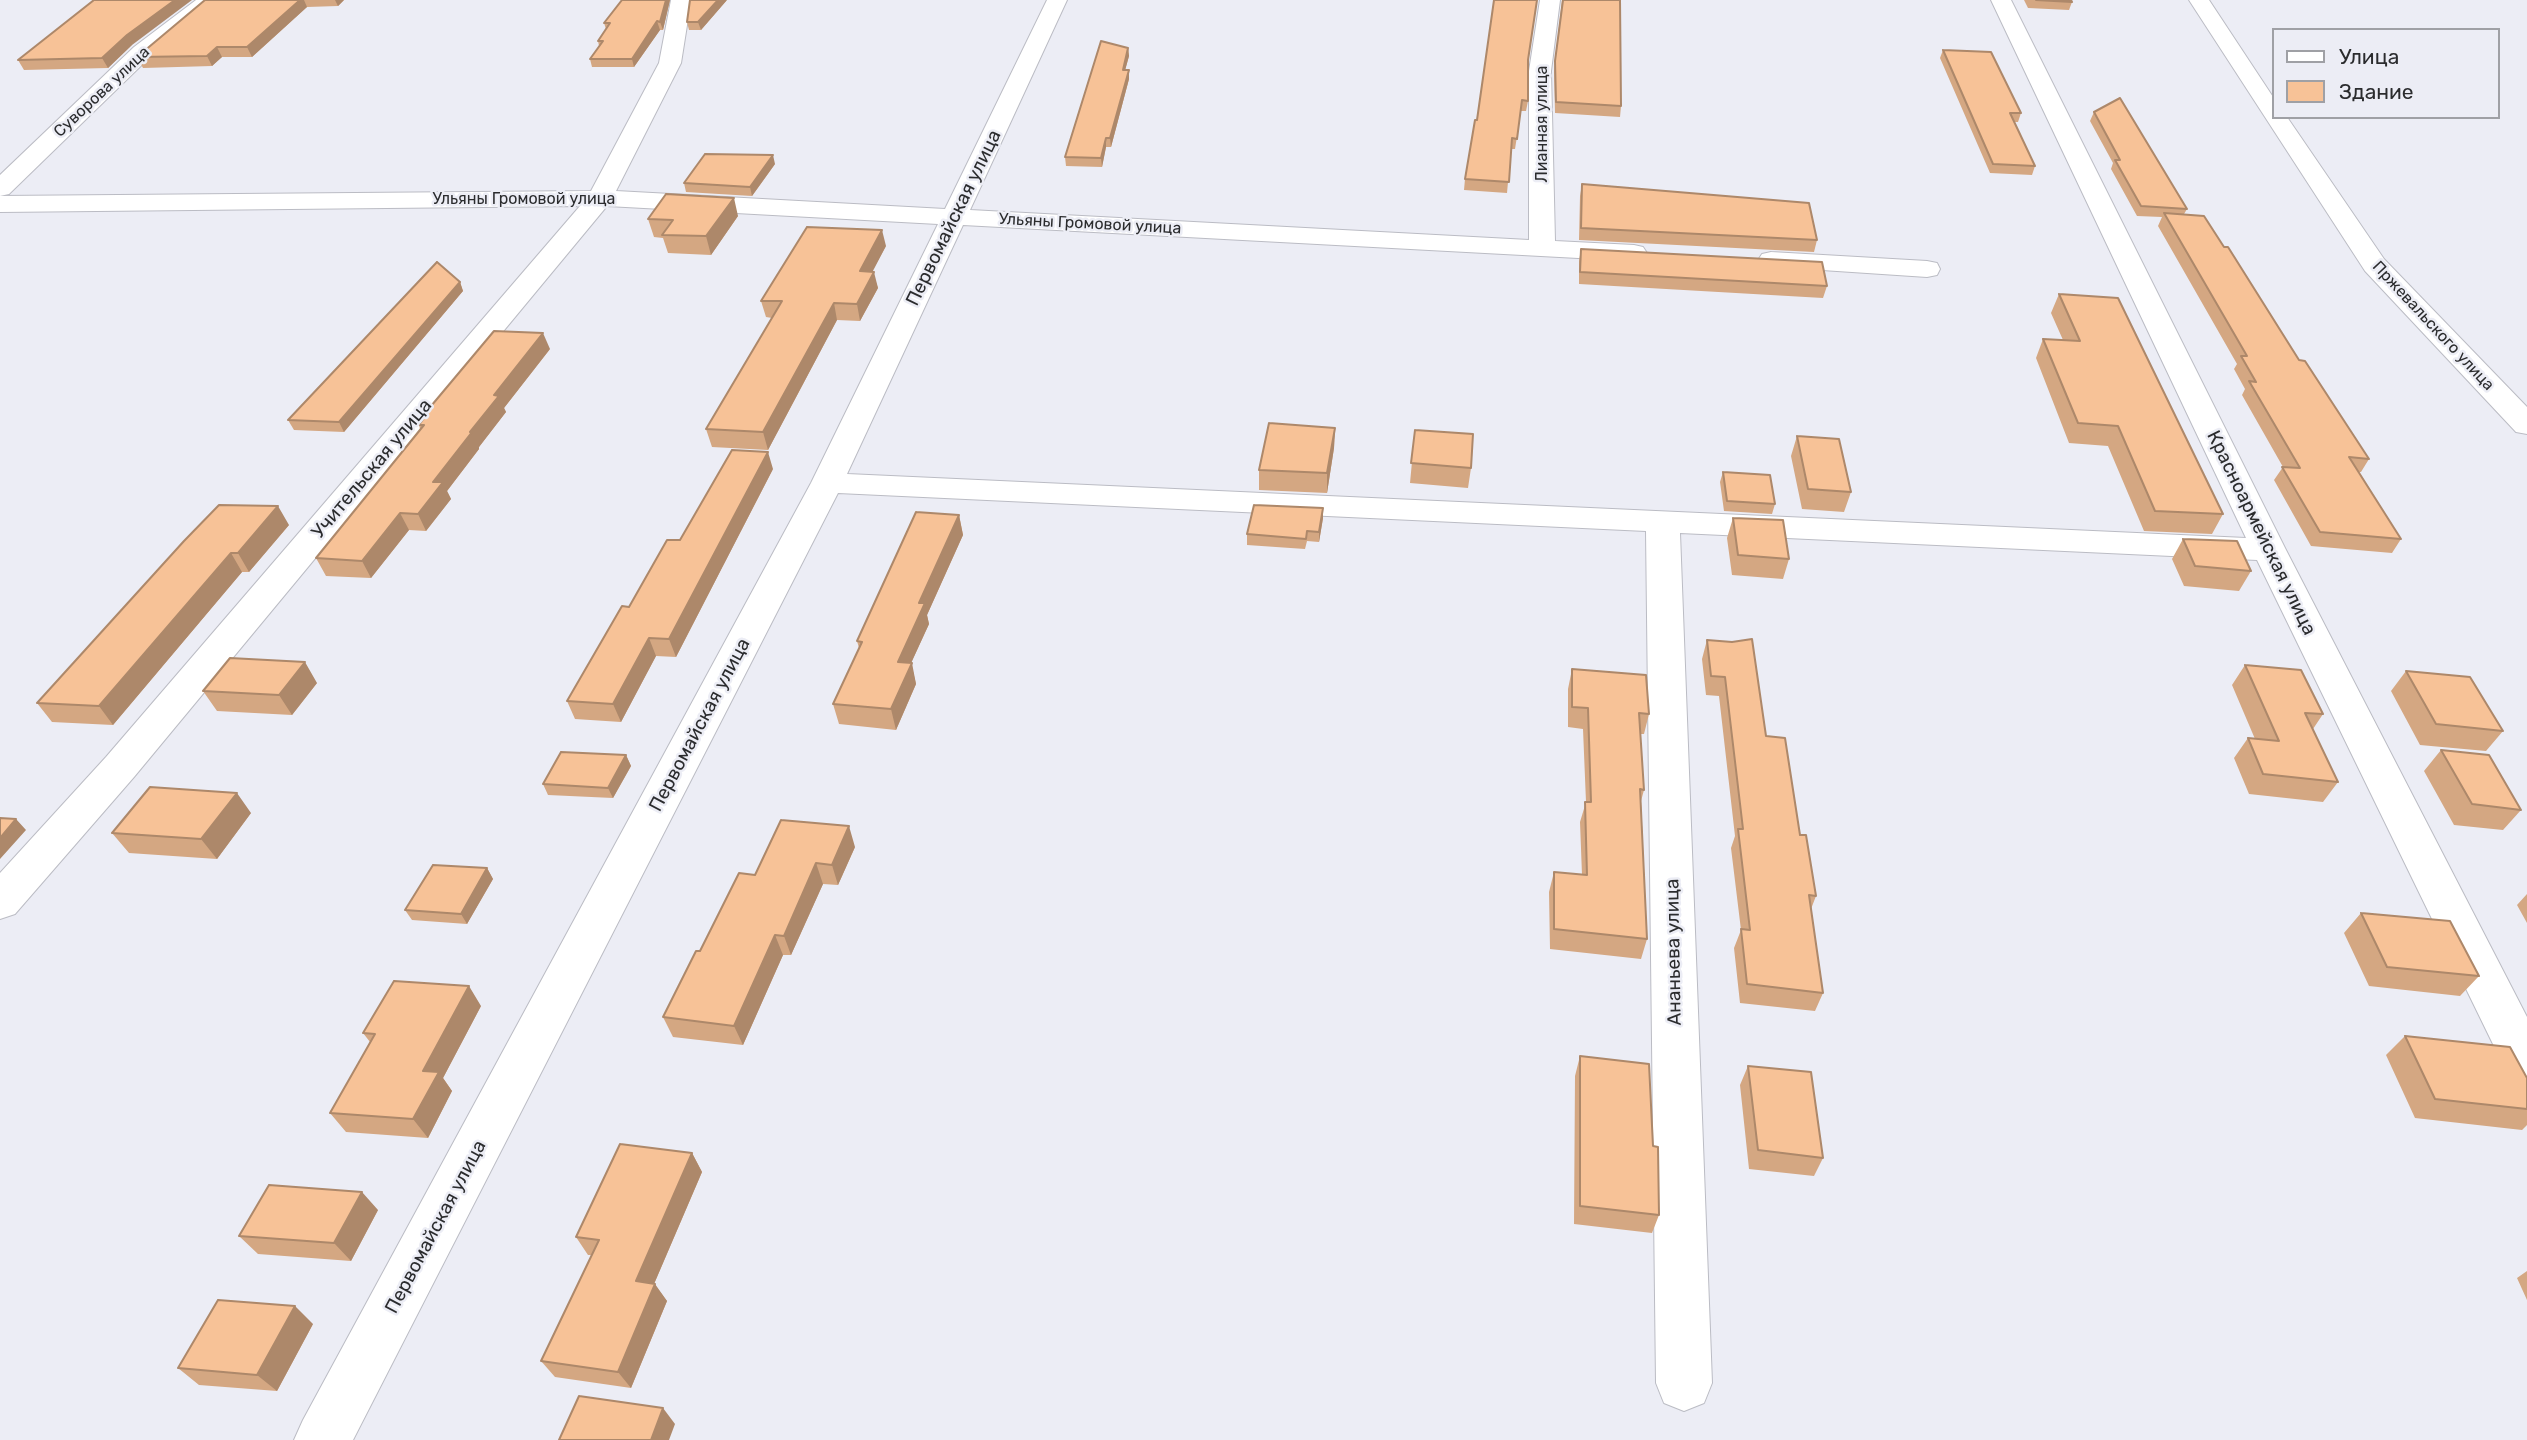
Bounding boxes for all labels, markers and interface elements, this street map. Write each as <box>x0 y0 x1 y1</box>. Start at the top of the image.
legend <box>2272 28 2499 119</box>
street label: Суворова улица <box>50 43 154 141</box>
text: Улица <box>2339 44 2399 69</box>
street label: Лианная улица <box>1532 66 1552 182</box>
text: Здание <box>2339 79 2414 104</box>
street label: Первомайская улица <box>901 126 1007 310</box>
street label: Ульяны Громовой улица <box>433 189 615 209</box>
street label: Ульяны Громовой улица <box>998 210 1182 238</box>
street label: Пржевальского улица <box>2368 257 2498 395</box>
street label: Учительская улица <box>307 395 437 543</box>
street label: Красноармейская улица <box>2201 427 2321 639</box>
street label: Первомайская улица <box>645 634 755 816</box>
street label: Ананьева улица <box>1661 878 1687 1026</box>
street label: Первомайская улица <box>381 1136 491 1318</box>

